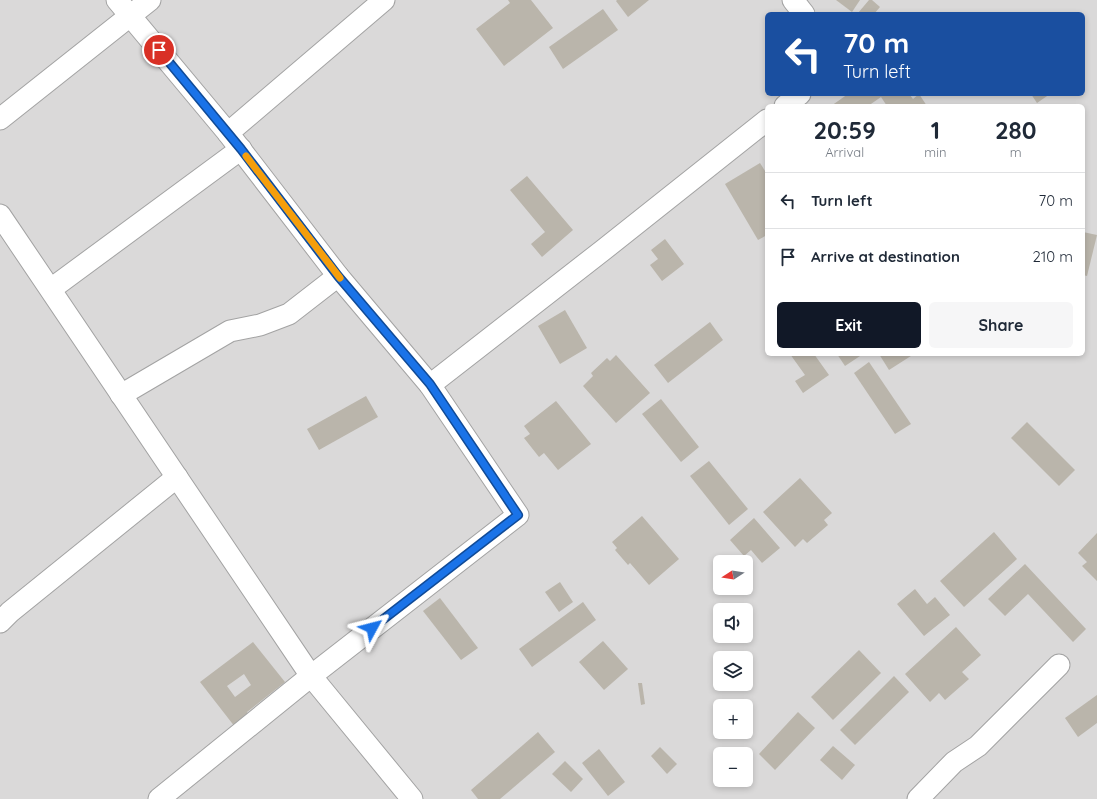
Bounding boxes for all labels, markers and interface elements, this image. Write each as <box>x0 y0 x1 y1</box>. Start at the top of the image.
text: 70 m <box>843 25 909 60</box>
icon: left <box>777 28 829 80</box>
pin <box>142 33 176 67</box>
icon: arrive <box>148 39 170 61</box>
text: Turn left <box>843 60 911 83</box>
text: 20:59 <box>813 115 876 145</box>
text: 1 <box>931 115 940 145</box>
text: 280 <box>995 115 1037 145</box>
text: Arrival <box>825 144 864 160</box>
text: min <box>924 144 947 160</box>
text: m <box>1010 144 1022 160</box>
icon: left <box>777 190 799 212</box>
text: Turn left <box>811 191 873 210</box>
text: 70 m <box>1039 191 1073 210</box>
icon: arrive <box>777 246 799 268</box>
text: Arrive at destination <box>811 247 960 266</box>
text: 210 m <box>1032 247 1073 266</box>
button: Exit <box>777 302 921 348</box>
button: Share <box>929 302 1073 348</box>
north arrow <box>713 555 753 595</box>
map controls <box>713 555 753 787</box>
button: sound <box>713 603 753 643</box>
position arrow <box>351 607 393 649</box>
button: layers <box>713 651 753 691</box>
button: + <box>713 699 753 739</box>
button: − <box>713 747 753 787</box>

